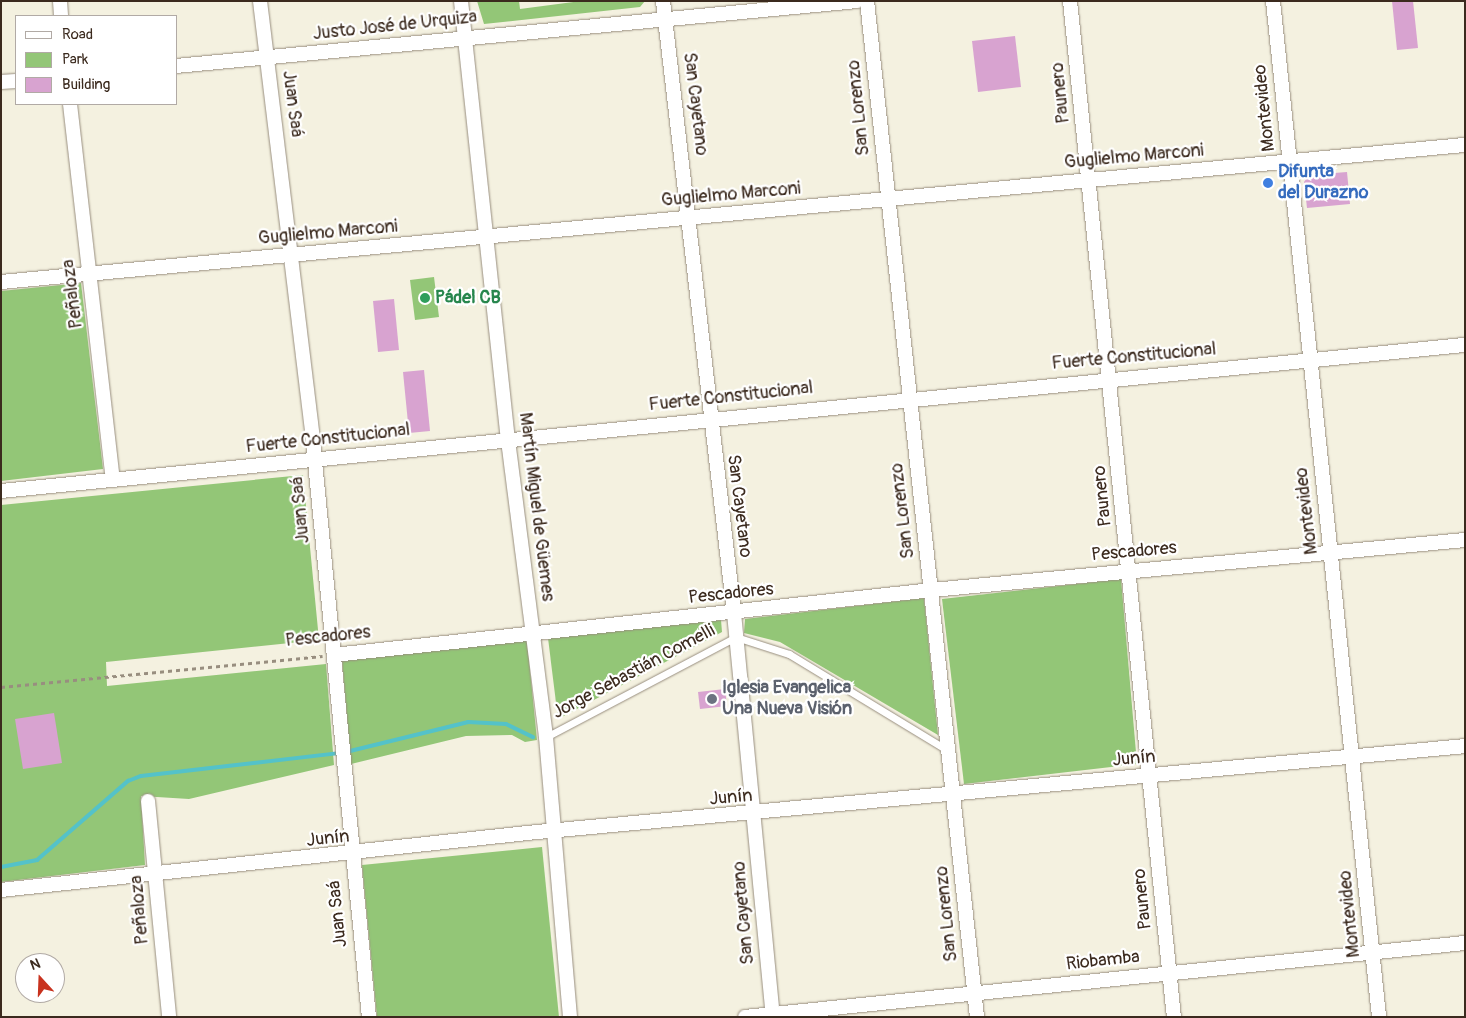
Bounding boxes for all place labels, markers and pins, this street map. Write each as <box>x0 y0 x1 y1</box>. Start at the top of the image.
place label: Difunta del Durazno <box>1278 162 1368 204</box>
marker: Difunta del Durazno <box>1262 177 1274 189</box>
place label: Pádel CB <box>435 287 501 309</box>
marker: Pádel CB <box>419 292 431 304</box>
place label: Iglesia Evangelica Una Nueva Visión <box>722 678 852 721</box>
marker: Iglesia Evangelica Una Nueva Visión <box>706 693 718 705</box>

